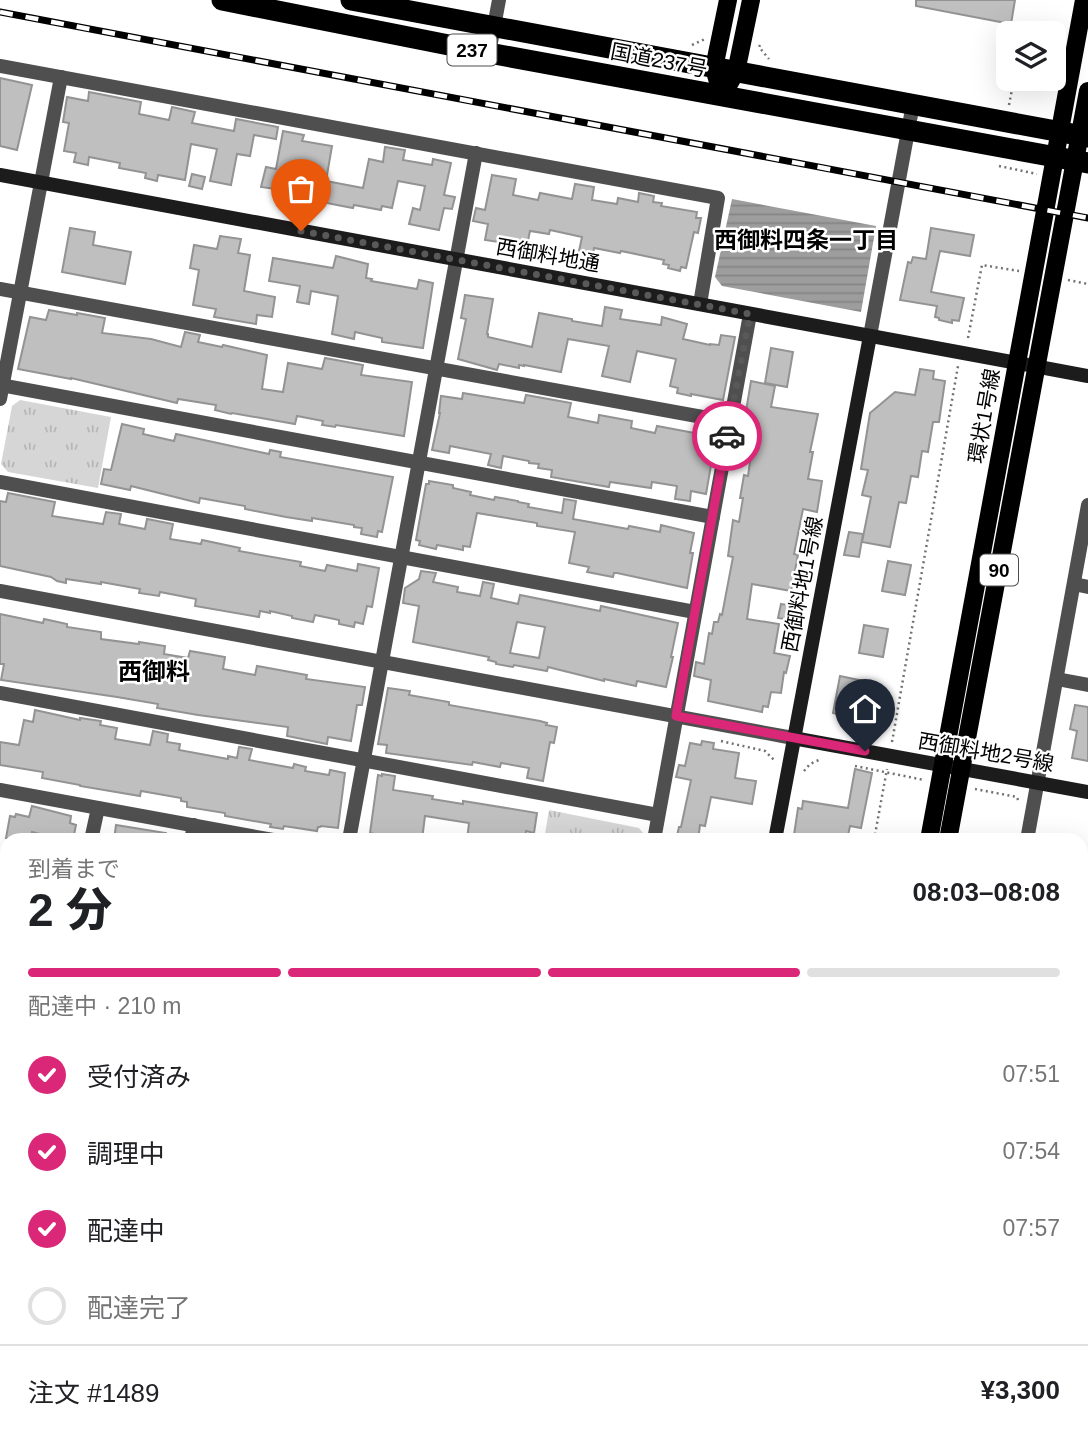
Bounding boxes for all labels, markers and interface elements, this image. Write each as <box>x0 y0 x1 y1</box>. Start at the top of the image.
map controls <box>996 21 1066 91</box>
button: layers <box>996 21 1066 91</box>
road number: 237 <box>448 34 496 66</box>
street label: 国道237号 <box>609 39 709 81</box>
pin <box>271 159 331 231</box>
icon: bag <box>282 170 320 208</box>
district label: 西御料四条一丁目 <box>714 227 898 253</box>
street label: 西御料地通 <box>494 235 602 275</box>
street label: 環状1号線 <box>964 367 1004 465</box>
courier <box>692 401 762 471</box>
icon: car <box>708 417 746 455</box>
street label: 西御料地1号線 <box>778 514 826 654</box>
road number: 90 <box>980 554 1018 586</box>
district label: 西御料 <box>118 658 190 685</box>
pin <box>835 679 895 751</box>
icon: home <box>846 690 884 728</box>
street label: 西御料地2号線 <box>916 729 1056 775</box>
text: 到着まで <box>28 856 120 882</box>
text: 08:03–08:08 <box>913 877 1060 907</box>
text: 2 分 <box>28 884 112 936</box>
text: 配達中 · 210 m <box>28 993 181 1019</box>
icon: check <box>28 1056 66 1094</box>
text: 07:51 <box>1002 1061 1060 1087</box>
text: 受付済み <box>87 1062 191 1092</box>
icon: check <box>28 1133 66 1171</box>
text: 07:54 <box>1002 1138 1060 1164</box>
text: 調理中 <box>87 1139 165 1169</box>
icon: check <box>28 1210 66 1248</box>
text: 07:57 <box>1002 1215 1060 1241</box>
text: 配達中 <box>87 1216 165 1246</box>
text: 配達完了 <box>87 1293 191 1323</box>
text: ¥3,300 <box>980 1375 1060 1405</box>
text: 注文 #1489 <box>28 1378 160 1408</box>

